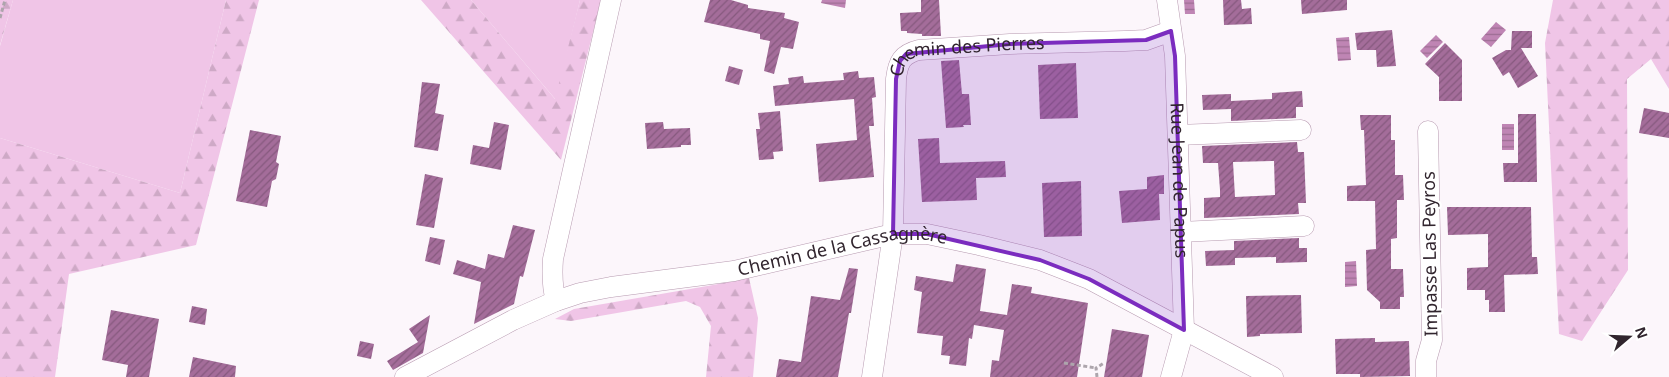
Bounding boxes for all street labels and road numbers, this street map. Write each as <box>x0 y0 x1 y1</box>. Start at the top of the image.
street label: Chemin des Pierres <box>883 30 1045 79</box>
street label: Rue Jean de Papus <box>1166 102 1195 259</box>
street label: Impasse Las Peyros <box>1416 171 1442 337</box>
street label: Chemin de la Cassagnère <box>735 220 950 281</box>

